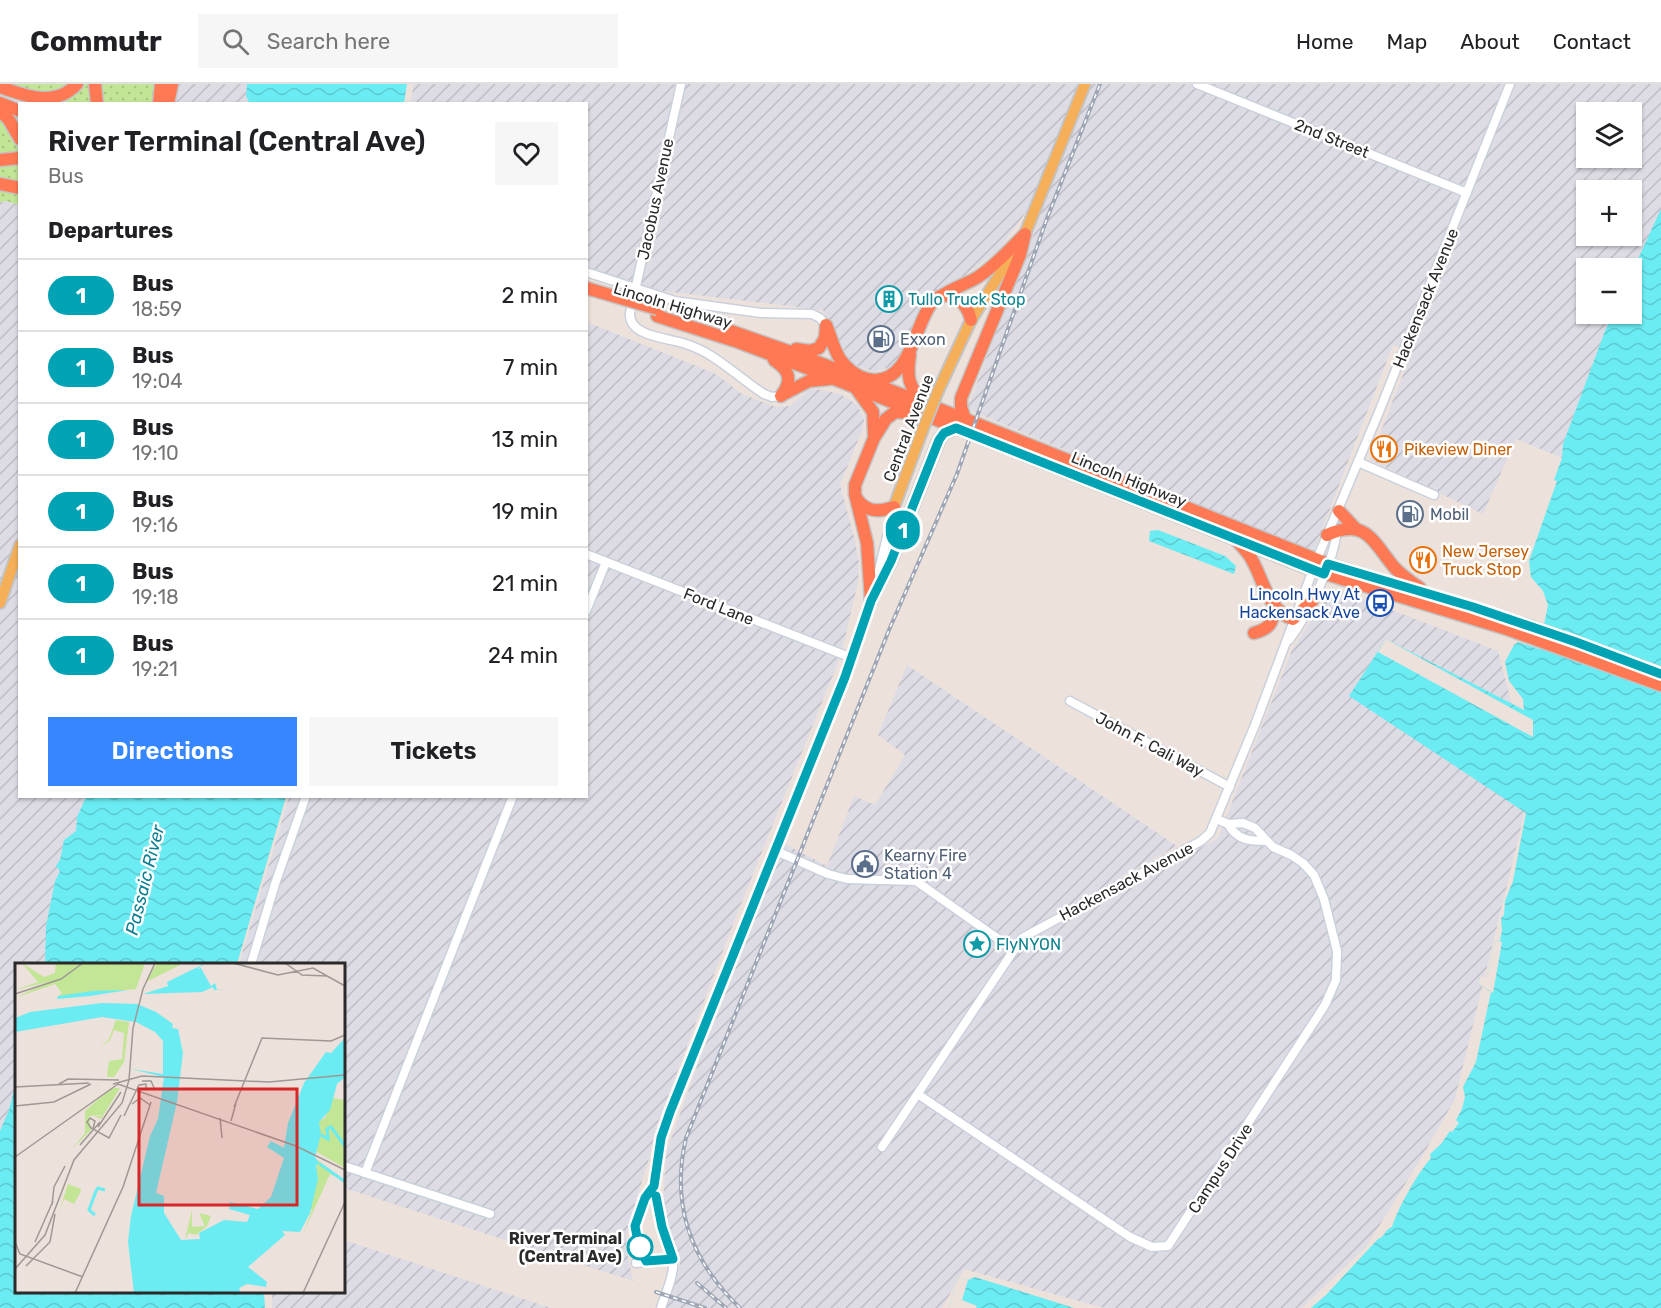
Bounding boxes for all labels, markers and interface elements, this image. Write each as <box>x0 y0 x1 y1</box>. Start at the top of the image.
search box <box>198 14 618 68</box>
text: Commutr <box>30 25 162 58</box>
icon: search <box>219 25 252 58</box>
text: Search here <box>267 28 390 55</box>
text: Home <box>1296 29 1353 54</box>
text: Map <box>1386 29 1427 54</box>
text: About <box>1460 29 1520 54</box>
text: Contact <box>1553 29 1631 54</box>
map controls <box>1576 102 1642 324</box>
button: layers <box>1576 102 1642 168</box>
street label: 2nd Street <box>1292 115 1372 162</box>
button: heart <box>495 122 558 185</box>
text: River Terminal (Central Ave) <box>48 125 425 158</box>
street label: Jacobus Avenue <box>633 137 678 262</box>
text: Bus <box>48 164 84 188</box>
button: + <box>1576 180 1642 246</box>
text: Departures <box>48 217 173 244</box>
street label: Hackensack Avenue <box>1389 225 1462 371</box>
button: − <box>1576 258 1642 324</box>
text: Bus <box>132 270 174 297</box>
street label: Lincoln Highway <box>611 278 734 333</box>
text: 2 min <box>501 282 558 309</box>
text: 1 <box>76 283 86 308</box>
building icon: Tullo Truck Stop <box>874 284 904 314</box>
place label: Tullo Truck Stop <box>908 290 1026 309</box>
text: 18:59 <box>132 297 182 321</box>
fuel station icon: Exxon <box>866 324 896 354</box>
place label: Exxon <box>900 330 946 349</box>
text: Bus <box>132 342 174 369</box>
text: 7 min <box>503 354 558 381</box>
text: 1 <box>76 355 86 380</box>
text: 19:04 <box>132 369 183 393</box>
street label: Central Avenue <box>879 372 938 485</box>
text: Bus <box>132 414 174 441</box>
text: 13 min <box>492 426 558 453</box>
text: 1 <box>76 427 86 452</box>
restaurant icon: Pikeview Diner <box>1369 434 1399 464</box>
place label: Pikeview Diner <box>1404 440 1512 459</box>
text: 19:10 <box>132 441 179 465</box>
street label: Lincoln Highway <box>1068 448 1189 511</box>
text: Bus <box>132 486 174 513</box>
text: 19 min <box>492 498 558 525</box>
text: 1 <box>76 499 86 524</box>
fuel station icon: Mobil <box>1395 499 1425 529</box>
place label: Mobil <box>1430 505 1469 524</box>
line badge: 1 <box>884 510 922 550</box>
text: 19:16 <box>132 513 178 537</box>
text: 1 <box>898 518 908 543</box>
place label: New Jersey Truck Stop <box>1442 542 1529 579</box>
restaurant icon: New Jersey Truck Stop <box>1408 545 1438 575</box>
text: Bus <box>132 558 174 585</box>
text: 21 min <box>492 570 558 597</box>
text: 1 <box>76 571 86 596</box>
street label: Ford Lane <box>681 584 757 629</box>
text: 19:18 <box>132 585 179 609</box>
place label: Lincoln Hwy At Hackensack Ave <box>1239 585 1360 622</box>
bus stop icon: Lincoln Hwy At Hackensack Ave <box>1365 588 1395 618</box>
text: Bus <box>132 630 174 657</box>
text: 24 min <box>488 642 558 669</box>
text: 1 <box>76 643 86 668</box>
text: 19:21 <box>132 657 178 681</box>
street label: John F. Cali Way <box>1092 708 1207 781</box>
button: Directions <box>48 717 297 786</box>
button: Tickets <box>309 717 558 786</box>
water label: Passaic River <box>121 822 170 937</box>
street label: Hackensack Avenue <box>1056 838 1197 925</box>
place label: Kearny Fire Station 4 <box>884 846 967 883</box>
public building icon: Kearny Fire Station 4 <box>850 849 880 879</box>
place icon: FlyNYON <box>962 929 992 959</box>
place label: FlyNYON <box>996 935 1061 954</box>
inset map <box>15 963 345 1293</box>
street label: Campus Drive <box>1184 1120 1257 1217</box>
place label: River Terminal (Central Ave) <box>509 1229 622 1266</box>
marker: River Terminal (Central Ave) <box>627 1234 653 1260</box>

